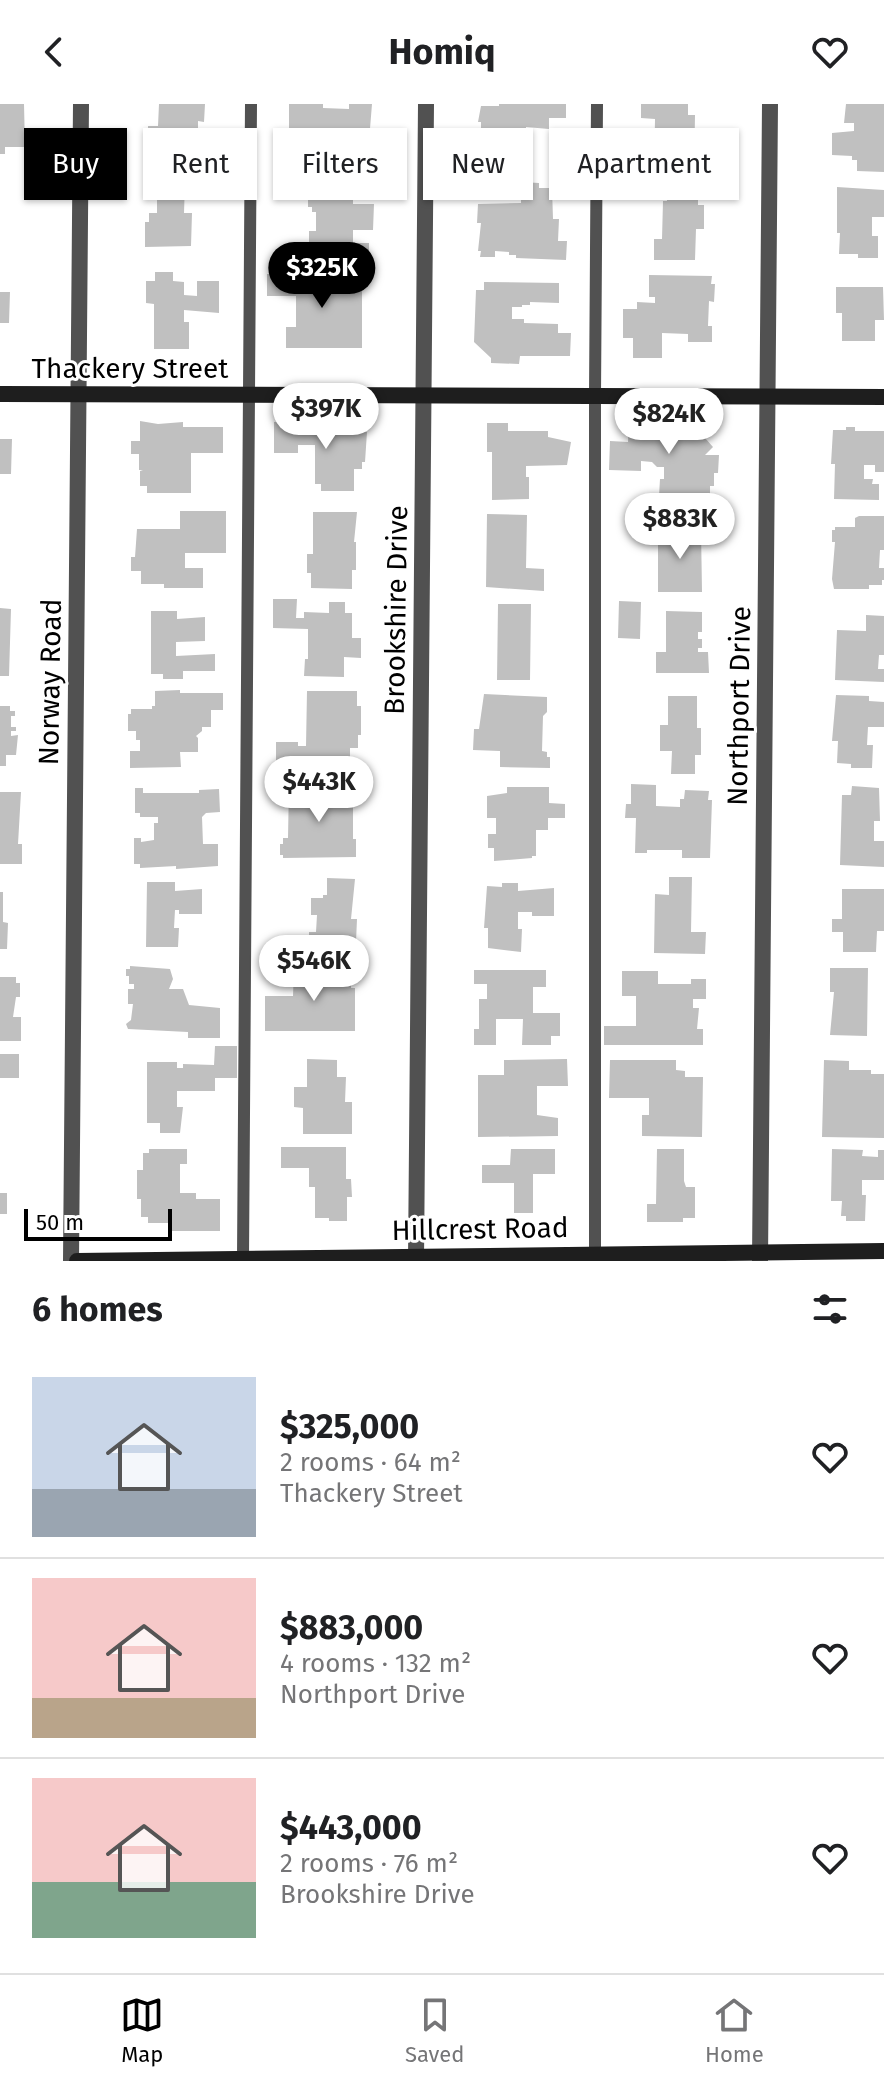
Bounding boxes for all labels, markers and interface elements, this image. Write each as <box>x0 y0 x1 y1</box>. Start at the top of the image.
icon: back <box>32 30 76 74</box>
text: Homiq <box>388 30 496 74</box>
icon: heart <box>808 30 852 74</box>
chip: Buy <box>24 128 127 200</box>
chip: Rent <box>143 128 257 200</box>
chip: Filters <box>273 128 407 200</box>
chip: New <box>423 128 533 200</box>
chip: Apartment <box>549 128 739 200</box>
pin: $325K <box>266 242 378 310</box>
text: $325K <box>286 252 358 283</box>
street label: Thackery Street <box>32 352 229 385</box>
pin: $397K <box>270 383 382 451</box>
pin: $824K <box>613 388 725 456</box>
text: $397K <box>291 393 361 424</box>
text: $824K <box>633 398 705 429</box>
pin: $883K <box>624 493 736 561</box>
text: $883K <box>643 503 717 534</box>
street label: Brookshire Drive <box>378 505 414 715</box>
street label: Norway Road <box>32 598 68 766</box>
street label: Northport Drive <box>721 606 757 806</box>
pin: $443K <box>263 756 375 824</box>
text: $443K <box>282 766 356 797</box>
pin: $546K <box>258 935 370 1003</box>
text: $546K <box>277 945 351 976</box>
scale bar <box>24 1205 172 1241</box>
text: 50 m <box>36 1209 84 1236</box>
street label: Hillcrest Road <box>391 1211 569 1247</box>
icon: filters <box>808 1287 852 1331</box>
text: 6 homes <box>32 1289 163 1330</box>
text: $325,000 <box>280 1406 419 1447</box>
icon: home <box>96 1409 192 1505</box>
icon: heart <box>808 1435 852 1479</box>
text: 2 rooms · 64 m² <box>280 1447 461 1478</box>
text: Thackery Street <box>280 1478 463 1509</box>
text: $883,000 <box>280 1607 423 1648</box>
icon: home <box>96 1610 192 1706</box>
icon: heart <box>808 1636 852 1680</box>
text: 4 rooms · 132 m² <box>280 1648 471 1679</box>
text: Northport Drive <box>280 1679 466 1710</box>
text: $443,000 <box>280 1807 422 1848</box>
icon: home <box>96 1810 192 1906</box>
icon: heart <box>808 1836 852 1880</box>
text: 2 rooms · 76 m² <box>280 1848 458 1879</box>
text: Brookshire Drive <box>280 1879 475 1910</box>
tab: Map <box>120 1993 164 2068</box>
tab: Saved <box>405 1993 464 2068</box>
tab: Home <box>705 1993 764 2068</box>

